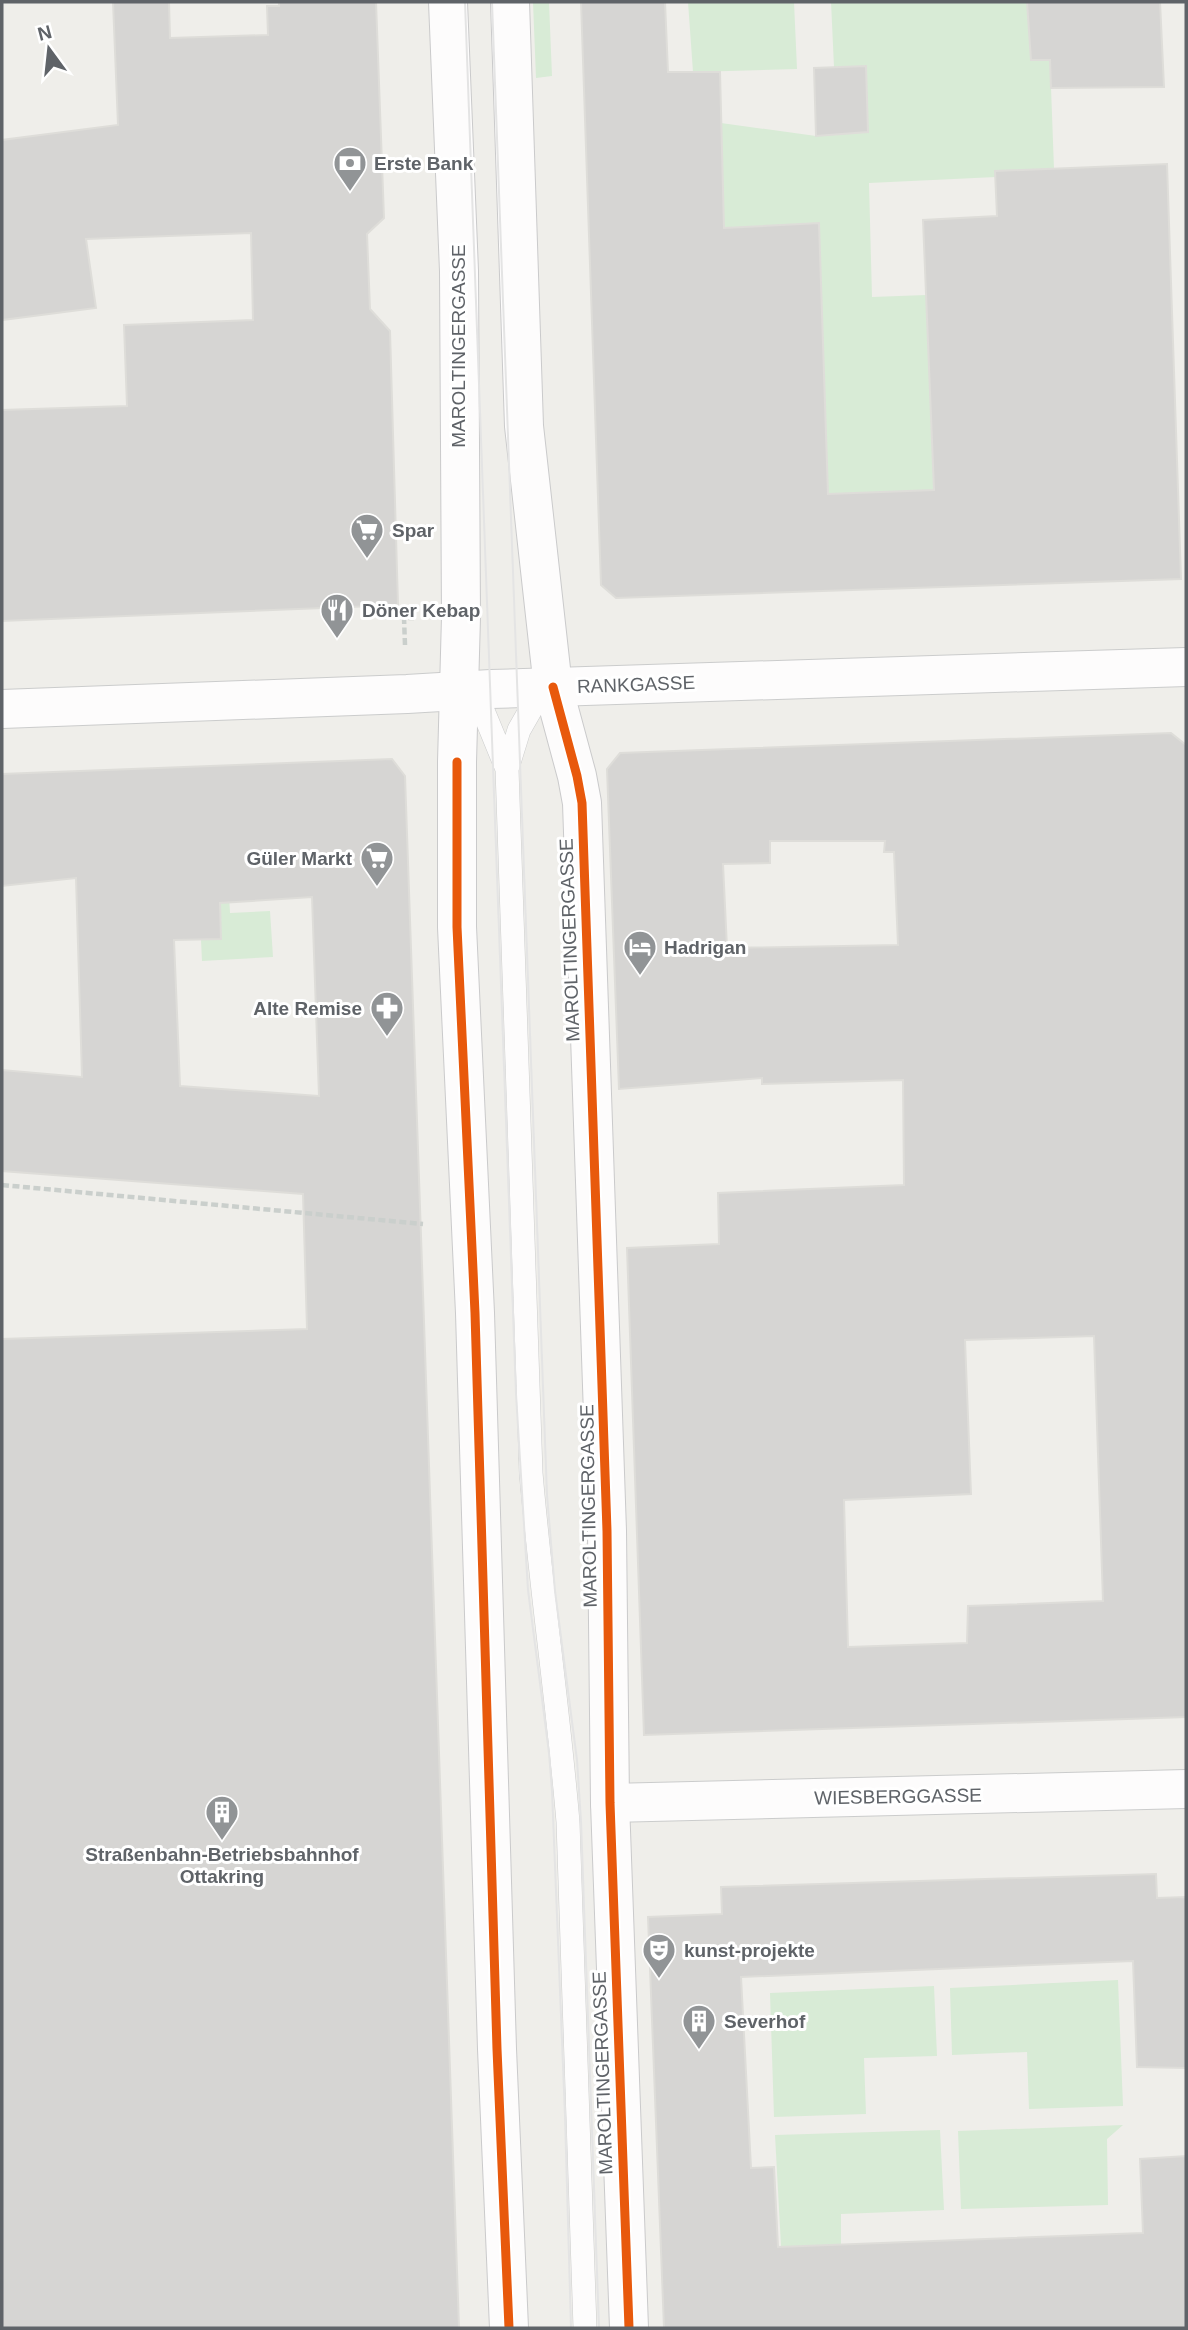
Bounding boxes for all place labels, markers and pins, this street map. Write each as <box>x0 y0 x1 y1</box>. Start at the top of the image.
bank icon: Erste Bank <box>331 144 369 193</box>
place label: Erste Bank <box>374 153 474 174</box>
supermarket icon: Spar <box>348 511 386 560</box>
place label: Spar <box>392 520 435 541</box>
restaurant icon: Döner Kebap <box>318 591 356 640</box>
place label: Döner Kebap <box>362 600 480 621</box>
supermarket icon: Güler Markt <box>358 839 396 888</box>
place label: Güler Markt <box>246 848 353 869</box>
hotel icon: Hadrigan <box>621 928 659 977</box>
place label: Hadrigan <box>664 937 746 958</box>
pharmacy icon: Alte Remise <box>368 989 406 1038</box>
place label: Alte Remise <box>253 998 362 1019</box>
building icon: Straßenbahn-Betriebsbahnhof Ottakring <box>203 1793 241 1842</box>
place label: Straßenbahn-Betriebsbahnhof Ottakring <box>85 1844 359 1887</box>
theatre icon: kunst-projekte <box>640 1931 678 1980</box>
place label: kunst-projekte <box>684 1940 815 1961</box>
building icon: Severhof <box>680 2002 718 2051</box>
place label: Severhof <box>724 2011 806 2032</box>

